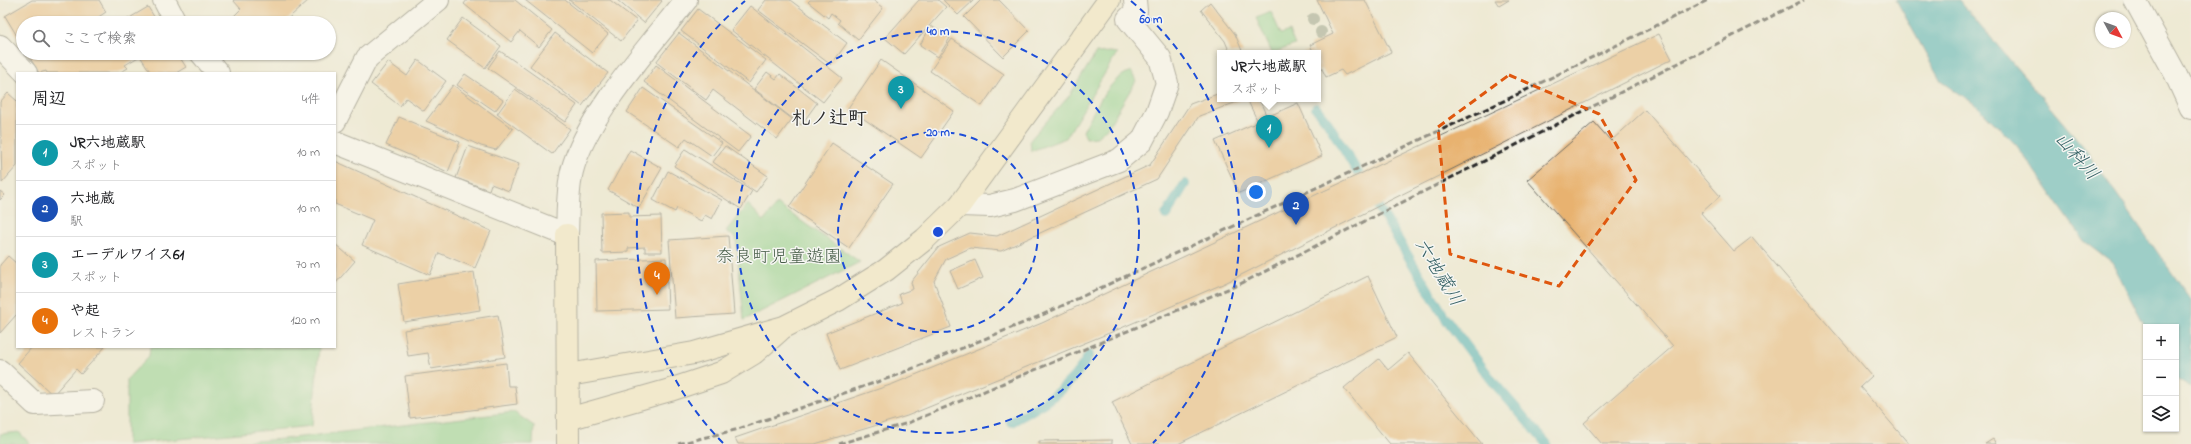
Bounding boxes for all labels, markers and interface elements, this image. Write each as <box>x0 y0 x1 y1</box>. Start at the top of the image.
text: 60 m <box>1139 11 1163 29</box>
north arrow <box>2095 12 2131 48</box>
search box <box>16 16 336 60</box>
text: 40 m <box>926 23 950 41</box>
icon: search <box>30 27 52 49</box>
text: ここで検索 <box>62 28 137 50</box>
popup <box>1217 50 1321 102</box>
text: JR六地蔵駅 <box>1231 56 1307 78</box>
pin: 3 <box>888 76 914 109</box>
text: スポット <box>1231 80 1283 99</box>
text: 周辺 <box>32 87 66 112</box>
text: 4件 <box>302 90 320 109</box>
district label: 札ノ辻町 <box>791 106 867 133</box>
pin: 1 <box>1256 115 1282 148</box>
text: 20 m <box>925 124 950 142</box>
water label: 山科川 <box>2047 127 2105 187</box>
text: JR六地蔵駅 <box>70 132 146 154</box>
text: 1 <box>43 143 47 162</box>
text: 10 m <box>297 143 320 162</box>
text: スポット <box>70 156 122 175</box>
your location <box>1246 182 1266 202</box>
text: 六地蔵 <box>70 188 115 210</box>
pin: 2 <box>1283 192 1309 225</box>
text: 2 <box>42 199 48 218</box>
text: 10 m <box>297 199 320 218</box>
text: 駅 <box>70 212 83 231</box>
centre of rings <box>931 225 945 239</box>
water label: 六地蔵川 <box>1407 233 1469 313</box>
text: エーデルワイス61 <box>70 244 184 266</box>
park label: 奈良町児童遊園 <box>716 245 842 271</box>
text: 3 <box>42 255 48 274</box>
text: 70 m <box>296 255 320 274</box>
pin: 4 <box>644 262 670 295</box>
text: スポット <box>70 268 122 287</box>
text: や起 <box>70 300 100 322</box>
text: 4 <box>42 311 48 330</box>
text: 120 m <box>290 311 320 330</box>
text: レストラン <box>70 324 136 343</box>
map controls <box>2143 324 2179 432</box>
button: + <box>2143 324 2179 360</box>
button: − <box>2143 360 2179 396</box>
button: layers <box>2143 396 2179 432</box>

